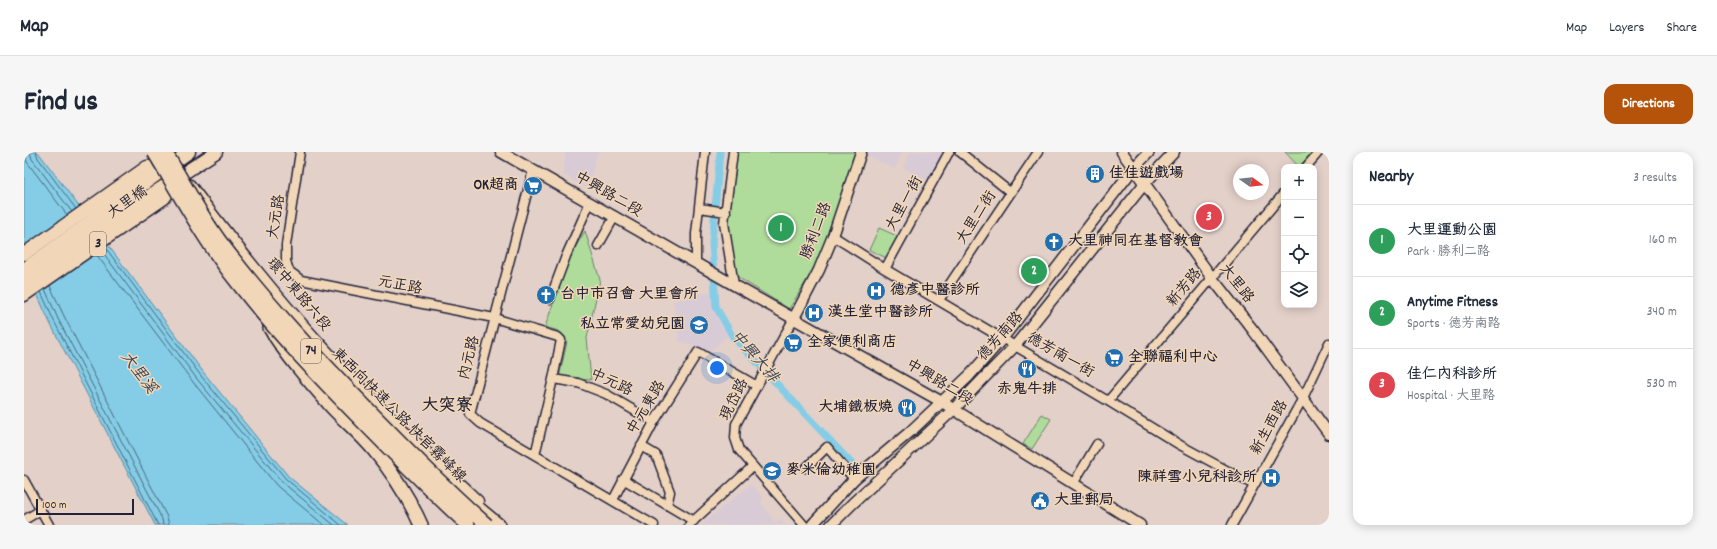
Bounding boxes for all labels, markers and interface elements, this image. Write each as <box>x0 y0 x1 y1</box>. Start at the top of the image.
text: Map <box>20 14 49 41</box>
text: Map <box>1566 18 1587 38</box>
text: Layers <box>1609 18 1644 38</box>
text: Share <box>1666 18 1697 38</box>
text: Find us <box>24 84 98 124</box>
button: Directions <box>1604 84 1693 124</box>
building icon: 佳佳遊戲場 <box>1084 163 1106 185</box>
place label: 佳佳遊戲場 <box>1109 163 1184 185</box>
north arrow <box>1233 164 1269 200</box>
map controls <box>1281 164 1317 308</box>
button: + <box>1281 164 1317 200</box>
text: Nearby <box>1369 166 1413 190</box>
street label: 中興路二段 <box>570 167 646 223</box>
text: 3 results <box>1633 169 1677 188</box>
street label: 大里一街 <box>881 172 929 236</box>
place label: OK超商 <box>473 175 519 197</box>
supermarket icon: OK超商 <box>522 175 544 197</box>
street label: 大里橋 <box>103 181 153 225</box>
street label: 大里二街 <box>951 187 1003 249</box>
street label: 大元路 <box>263 193 291 241</box>
street label: 勝利二路 <box>796 199 838 263</box>
button: − <box>1281 200 1317 236</box>
pin: 3 <box>1196 202 1222 232</box>
pin: 1 <box>768 213 794 243</box>
text: 大里運動公園 <box>1407 220 1497 242</box>
church icon: 大里神同在基督教會 <box>1043 231 1065 253</box>
place label: 大里神同在基督教會 <box>1068 231 1203 253</box>
text: 1 <box>1381 231 1383 250</box>
text: 160 m <box>1649 231 1677 250</box>
road number: 3 <box>90 232 106 256</box>
button: locate <box>1281 236 1317 272</box>
text: Park · 勝利二路 <box>1407 243 1490 262</box>
street label: 環中東路六段 <box>261 253 335 337</box>
pin: 2 <box>1021 256 1047 286</box>
street label: 大里路 <box>1213 259 1259 309</box>
street label: 新芳路 <box>1162 264 1208 312</box>
street label: 元正路 <box>376 271 424 301</box>
button: layers <box>1281 272 1317 308</box>
hospital icon: 德彥中醫診所 <box>865 280 887 302</box>
place label: 德彥中醫診所 <box>890 280 980 302</box>
church icon: 台中市召會 大里會所 <box>535 284 557 306</box>
place label: 台中市召會 大里會所 <box>560 284 698 306</box>
text: Anytime Fitness <box>1407 292 1498 314</box>
hospital icon: 漢生堂中醫診所 <box>803 302 825 324</box>
place label: 漢生堂中醫診所 <box>828 302 933 324</box>
text: 2 <box>1379 303 1385 322</box>
text: 340 m <box>1647 303 1677 322</box>
street label: 德芳南路 <box>973 307 1029 367</box>
place label: 私立常愛幼兒園 <box>580 314 685 336</box>
school or university icon: 私立常愛幼兒園 <box>688 314 710 336</box>
text: Sports · 德芳南路 <box>1407 315 1501 334</box>
water label: 中興大排 <box>724 325 785 390</box>
street label: 德芳南一街 <box>1022 328 1098 384</box>
supermarket icon: 全家便利商店 <box>782 332 804 354</box>
place label: 全家便利商店 <box>807 332 897 354</box>
street label: 內元路 <box>454 333 486 383</box>
road number: 74 <box>301 339 321 363</box>
street label: 東西向快速公路 快官霧峰線 <box>325 343 471 489</box>
water label: 大里溪 <box>114 347 162 400</box>
supermarket icon: 全聯福利中心 <box>1103 347 1125 369</box>
place label: 全聯福利中心 <box>1128 347 1218 369</box>
street label: 中興路二段 <box>901 354 977 412</box>
your location <box>707 358 727 378</box>
restaurant icon: 赤鬼牛排 <box>1016 358 1038 380</box>
street label: 中元路 <box>586 364 636 402</box>
text: 佳仁內科診所 <box>1407 364 1497 386</box>
street label: 現岱路 <box>715 375 755 425</box>
text: 3 <box>1379 375 1385 394</box>
text: 530 m <box>1646 375 1677 394</box>
street label: 中元東路 <box>622 377 672 439</box>
place label: 赤鬼牛排 <box>997 379 1057 401</box>
text: Hospital · 大里路 <box>1407 387 1495 406</box>
district label: 大突寮 <box>422 395 473 419</box>
street label: 新生西路 <box>1246 396 1294 460</box>
place label: 大埔鐵板燒 <box>818 397 893 419</box>
restaurant icon: 大埔鐵板燒 <box>896 397 918 419</box>
school or university icon: 麥米倫幼稚園 <box>761 460 783 482</box>
place label: 麥米倫幼稚園 <box>786 460 876 482</box>
place label: 陳祥雪小兒科診所 <box>1137 467 1257 489</box>
hospital icon: 陳祥雪小兒科診所 <box>1260 467 1282 489</box>
public building icon: 大里郵局 <box>1029 490 1051 512</box>
place label: 大里郵局 <box>1054 490 1114 512</box>
scale bar <box>36 497 134 516</box>
text: 100 m <box>42 498 66 514</box>

